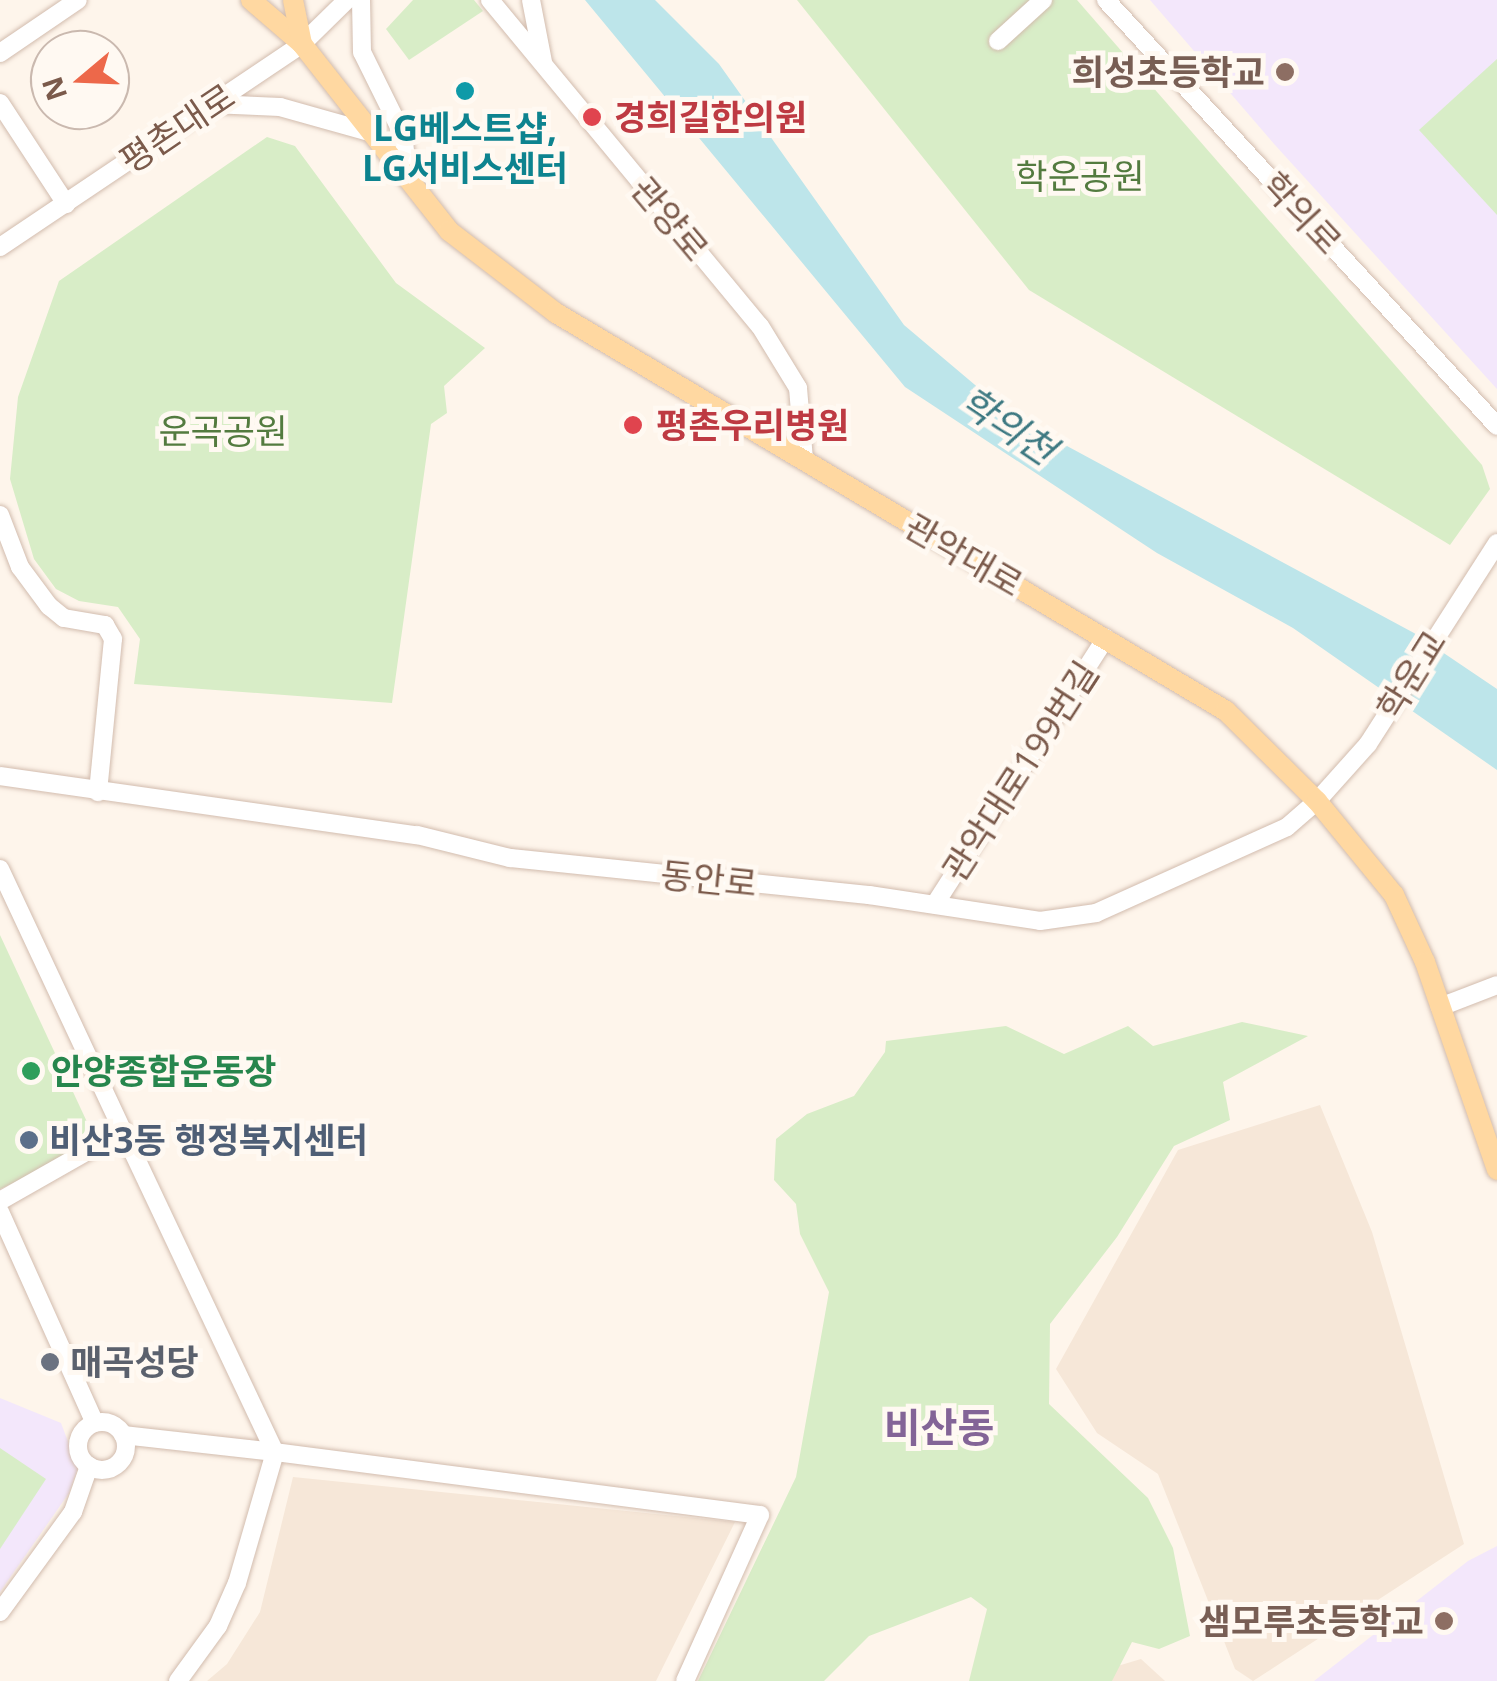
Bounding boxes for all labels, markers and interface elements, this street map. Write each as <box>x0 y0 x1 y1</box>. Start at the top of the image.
north arrow <box>30 30 130 130</box>
place label: 희성초등학교 <box>1072 51 1265 93</box>
marker: 희성초등학교 <box>1274 61 1296 83</box>
text: N <box>32 72 75 106</box>
street label: 평촌대로 <box>112 75 242 181</box>
marker: LG베스트샵, LG서비스센터 <box>454 80 476 102</box>
place label: 경희길한의원 <box>614 96 807 138</box>
marker: 경희길한의원 <box>579 104 605 130</box>
place label: LG베스트샵, LG서비스센터 <box>362 107 568 189</box>
park label: 학운공원 <box>1016 155 1144 197</box>
street label: 학의로 <box>1254 163 1350 263</box>
street label: 관양로 <box>623 169 717 269</box>
water label: 학의천 <box>952 377 1064 473</box>
place label: 평촌우리병원 <box>656 404 849 446</box>
park label: 운곡공원 <box>159 410 287 452</box>
marker: 평촌우리병원 <box>620 412 646 438</box>
street label: 관악대로 <box>898 505 1030 605</box>
street label: 학운교 <box>1368 623 1454 727</box>
street label: 관악대로199번길 <box>933 653 1107 889</box>
street label: 동안로 <box>659 853 759 905</box>
place label: 안양종합운동장 <box>51 1050 276 1092</box>
marker: 안양종합운동장 <box>20 1060 42 1082</box>
place label: 비산3동 행정복지센터 <box>49 1119 368 1161</box>
marker: 비산3동 행정복지센터 <box>18 1129 40 1151</box>
place label: 매곡성당 <box>70 1341 199 1383</box>
marker: 매곡성당 <box>39 1351 61 1373</box>
district label: 비산동 <box>884 1403 994 1451</box>
place label: 샘모루초등학교 <box>1199 1600 1424 1642</box>
marker: 샘모루초등학교 <box>1433 1610 1455 1632</box>

